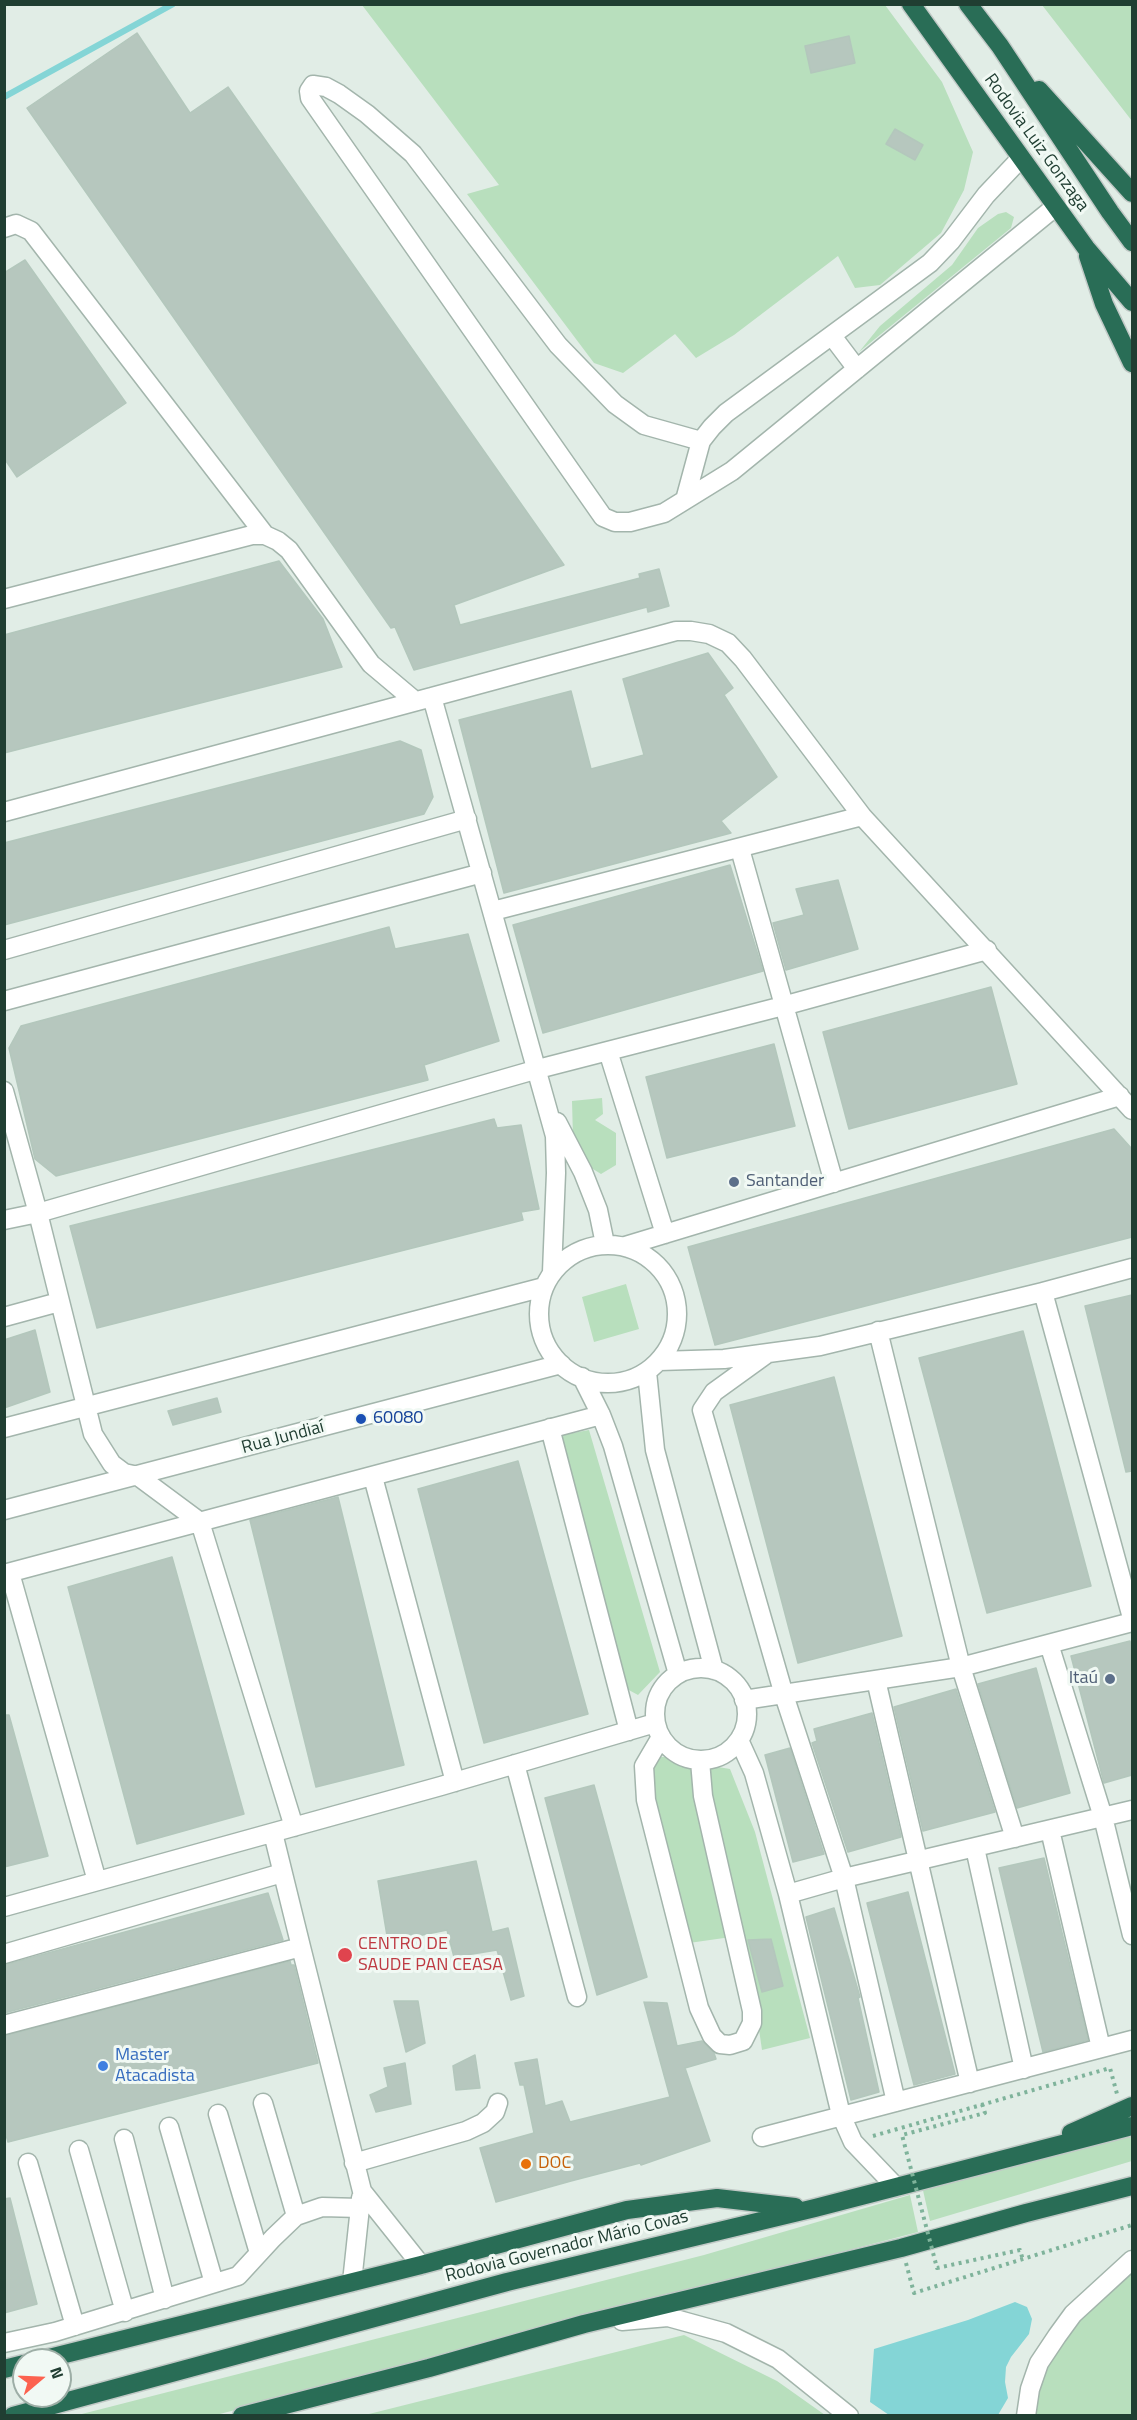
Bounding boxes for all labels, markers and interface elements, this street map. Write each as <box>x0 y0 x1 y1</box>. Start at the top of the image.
street label: Rodovia Luiz Gonzaga <box>979 70 1093 216</box>
place label: Santander <box>746 1171 824 1193</box>
marker: Santander <box>727 1175 741 1189</box>
place label: 60080 <box>373 1408 423 1430</box>
marker: 60080 <box>354 1412 368 1426</box>
street label: Rua Jundiaí <box>239 1417 327 1459</box>
place label: Itaú <box>1069 1668 1098 1690</box>
marker: Itaú <box>1103 1672 1117 1686</box>
place label: CENTRO DE SAUDE PAN CEASA <box>358 1934 503 1976</box>
marker: CENTRO DE SAUDE PAN CEASA <box>336 1946 354 1964</box>
place label: Master Atacadista <box>115 2045 195 2088</box>
marker: Master Atacadista <box>96 2059 110 2073</box>
place label: DOC <box>538 2153 571 2175</box>
marker: DOC <box>519 2157 533 2171</box>
street label: Rodovia Governador Mário Covas <box>443 2206 691 2288</box>
north arrow <box>12 2348 72 2408</box>
text: N <box>44 2364 70 2382</box>

